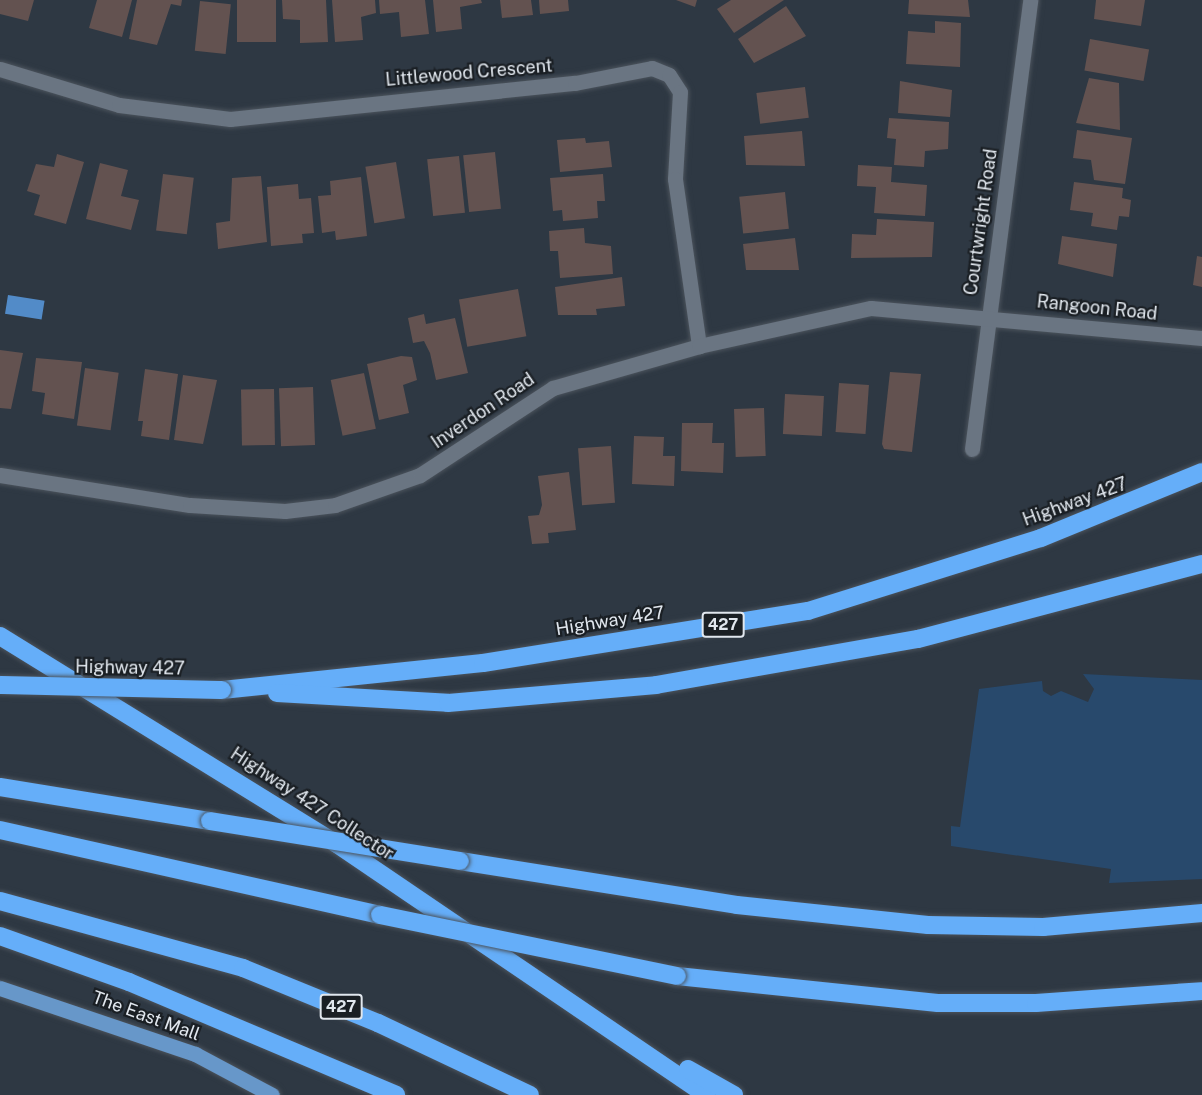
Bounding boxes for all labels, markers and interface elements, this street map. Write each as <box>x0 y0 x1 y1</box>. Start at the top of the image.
street label: Littlewood Crescent <box>384 55 554 91</box>
street label: Courtwright Road <box>960 147 1002 297</box>
street label: Rangoon Road <box>1036 291 1158 325</box>
street label: Inverdon Road <box>427 369 539 453</box>
street label: Highway 427 <box>1020 473 1130 531</box>
street label: Highway 427 <box>554 602 666 640</box>
road number: 427 <box>700 612 746 638</box>
street label: Highway 427 <box>75 656 185 680</box>
street label: Highway 427 Collector <box>226 743 398 865</box>
street label: The East Mall <box>89 986 203 1046</box>
road number: 427 <box>318 994 364 1020</box>

